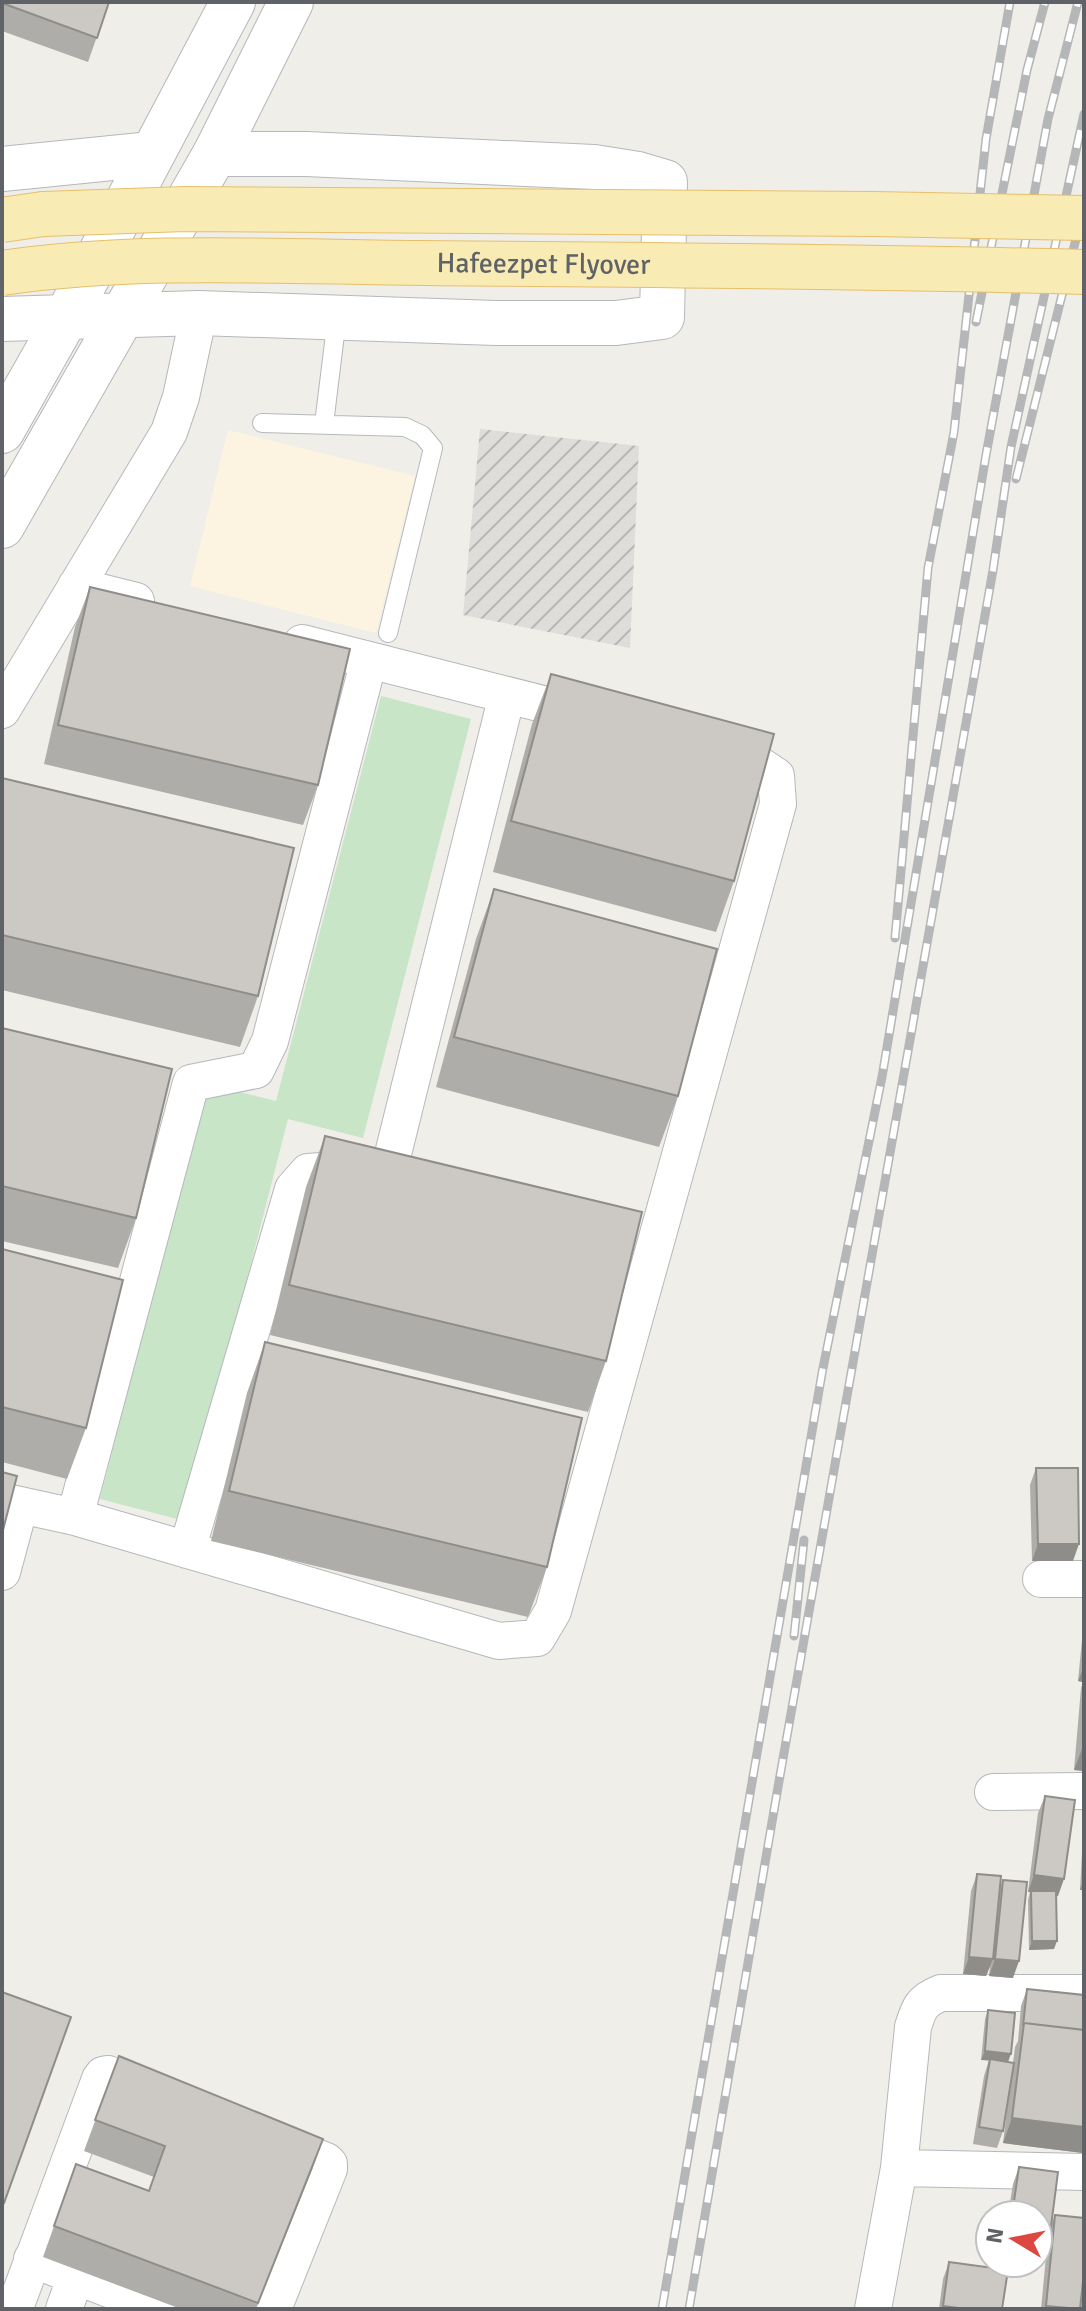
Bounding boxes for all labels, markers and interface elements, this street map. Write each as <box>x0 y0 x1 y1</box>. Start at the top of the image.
street label: Hafeezpet Flyover <box>436 246 651 282</box>
north arrow <box>974 2199 1054 2279</box>
text: N <box>980 2226 1009 2245</box>

